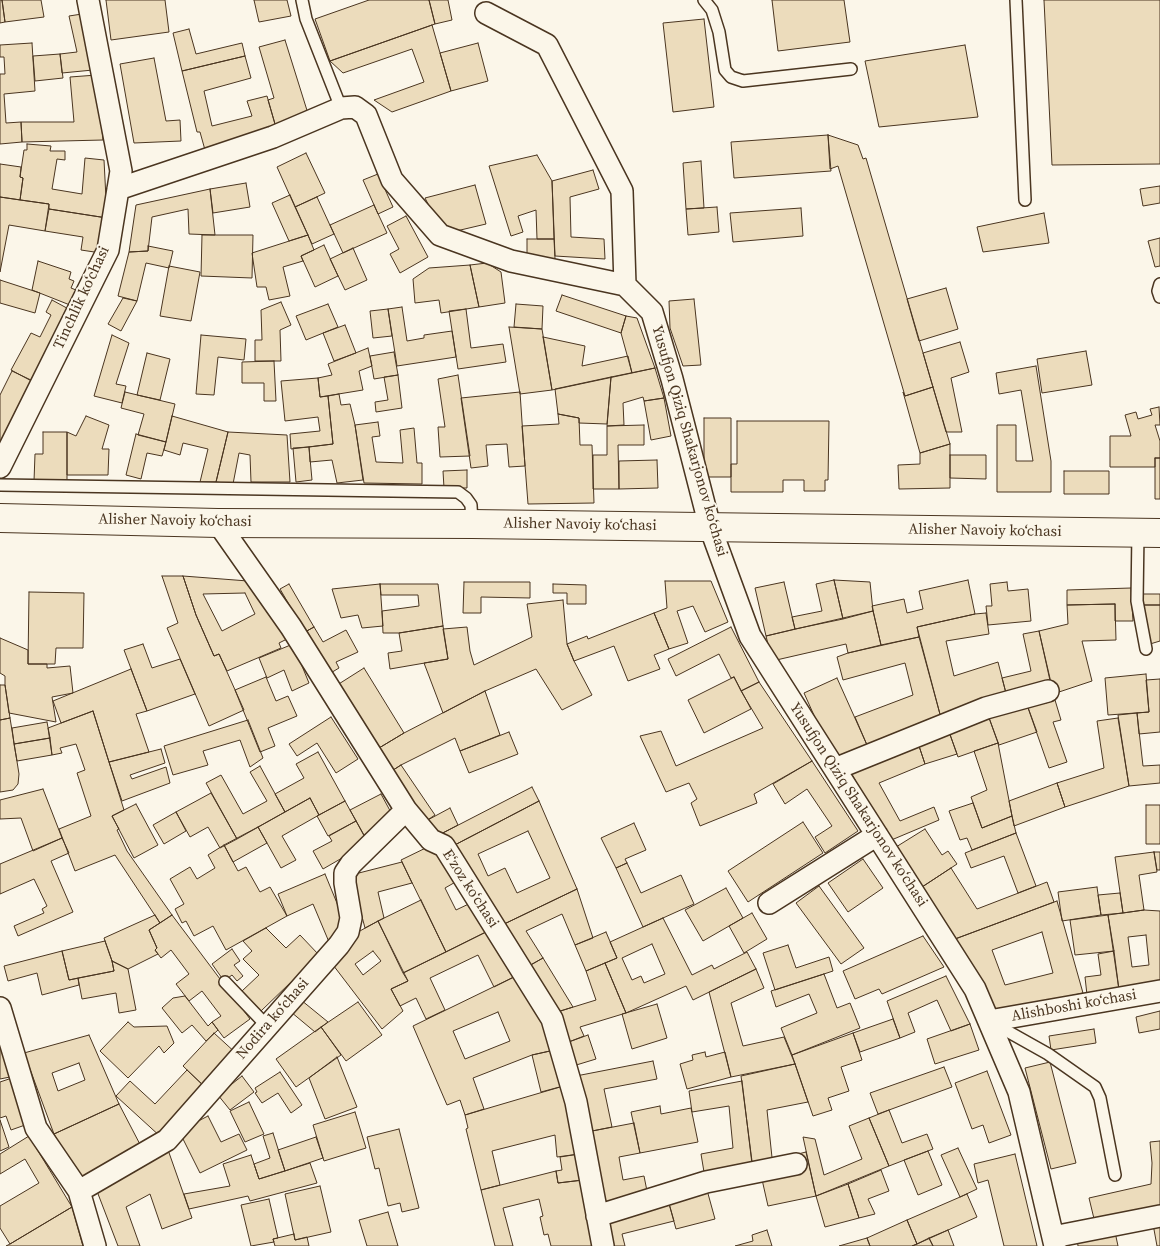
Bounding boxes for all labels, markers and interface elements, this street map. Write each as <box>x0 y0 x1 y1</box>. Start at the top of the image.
street label: Tinchlik koʻchasi <box>50 243 114 353</box>
street label: Yusufjon Qiziq Shakarjonov koʻchasi <box>647 323 731 559</box>
street label: Alisher Navoiy koʻchasi <box>98 511 252 531</box>
street label: Alisher Navoiy koʻchasi <box>503 515 657 535</box>
street label: Alisher Navoiy koʻchasi <box>908 521 1062 541</box>
street label: Yusufjon Qiziq Shakarjonov koʻchasi <box>785 700 931 910</box>
street label: Eʻzoz koʻchasi <box>438 846 502 932</box>
street label: Nodira koʻchasi <box>233 975 313 1063</box>
street label: Alishboshi koʻchasi <box>1010 986 1138 1026</box>

